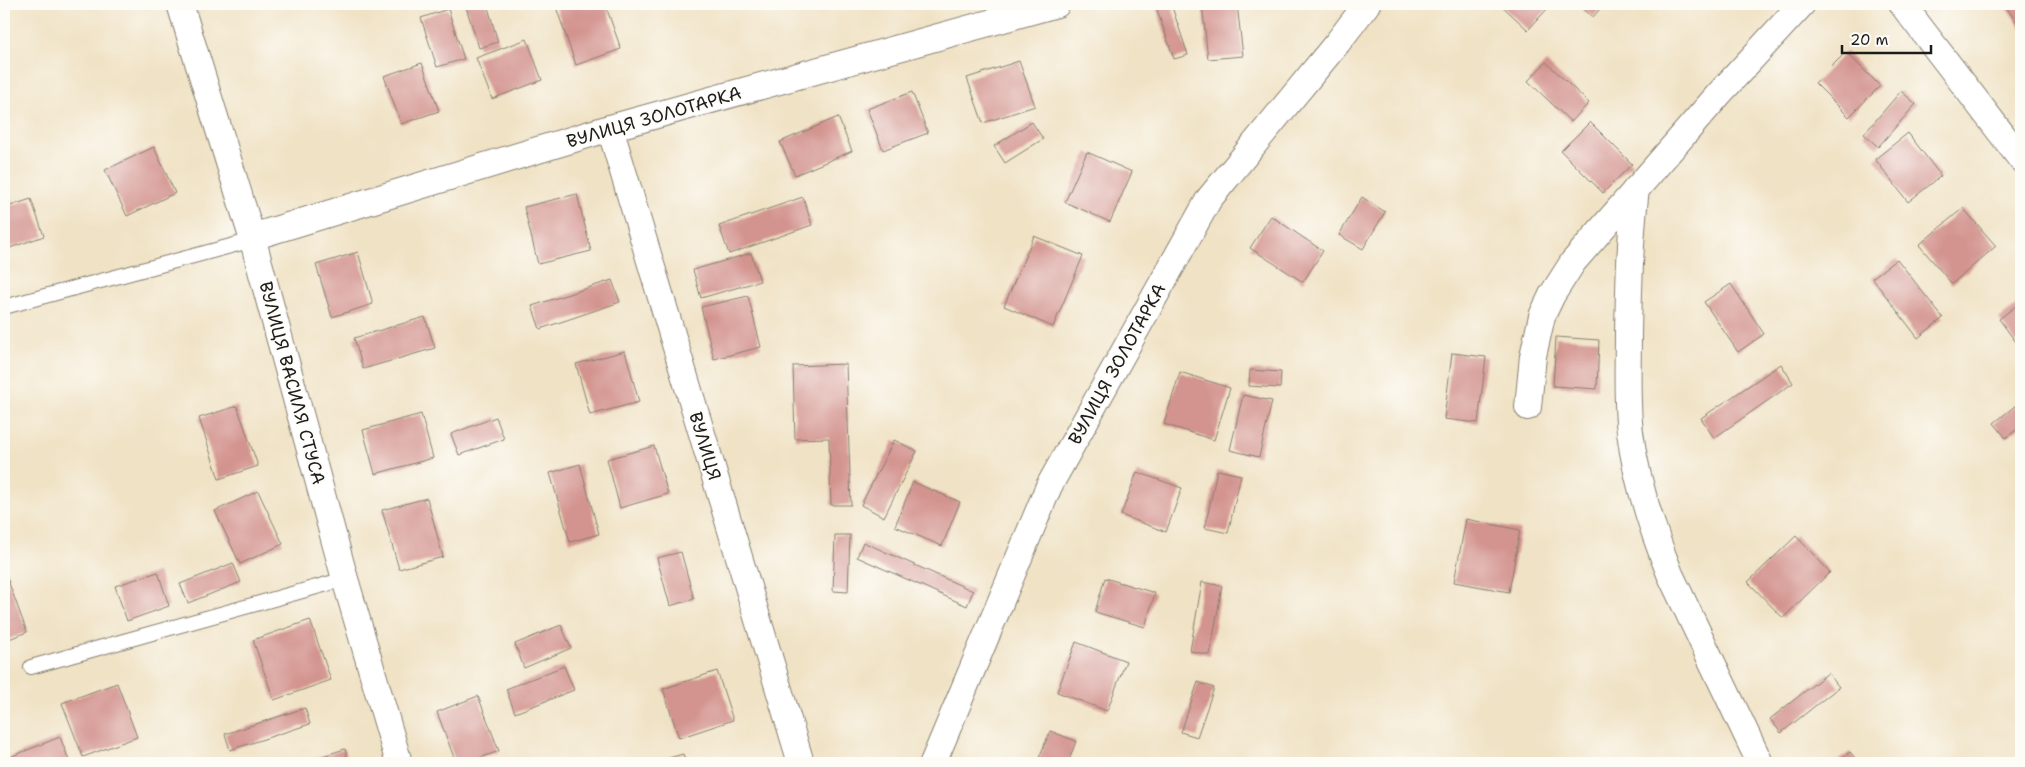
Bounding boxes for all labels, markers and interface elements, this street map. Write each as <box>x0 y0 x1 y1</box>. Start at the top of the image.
scale bar <box>1842 22 1931 54</box>
text: 20 m <box>1850 30 1889 50</box>
street label: ВУЛИЦЯ ЗОЛОТАРКА <box>564 81 744 153</box>
street label: ВУЛИЦЯ ВАСИЛЯ СТУСА <box>253 279 331 487</box>
street label: ВУЛИЦЯ ЗОЛОТАРКА <box>1063 279 1171 449</box>
street label: ВУЛИЦЯ <box>683 409 727 483</box>

